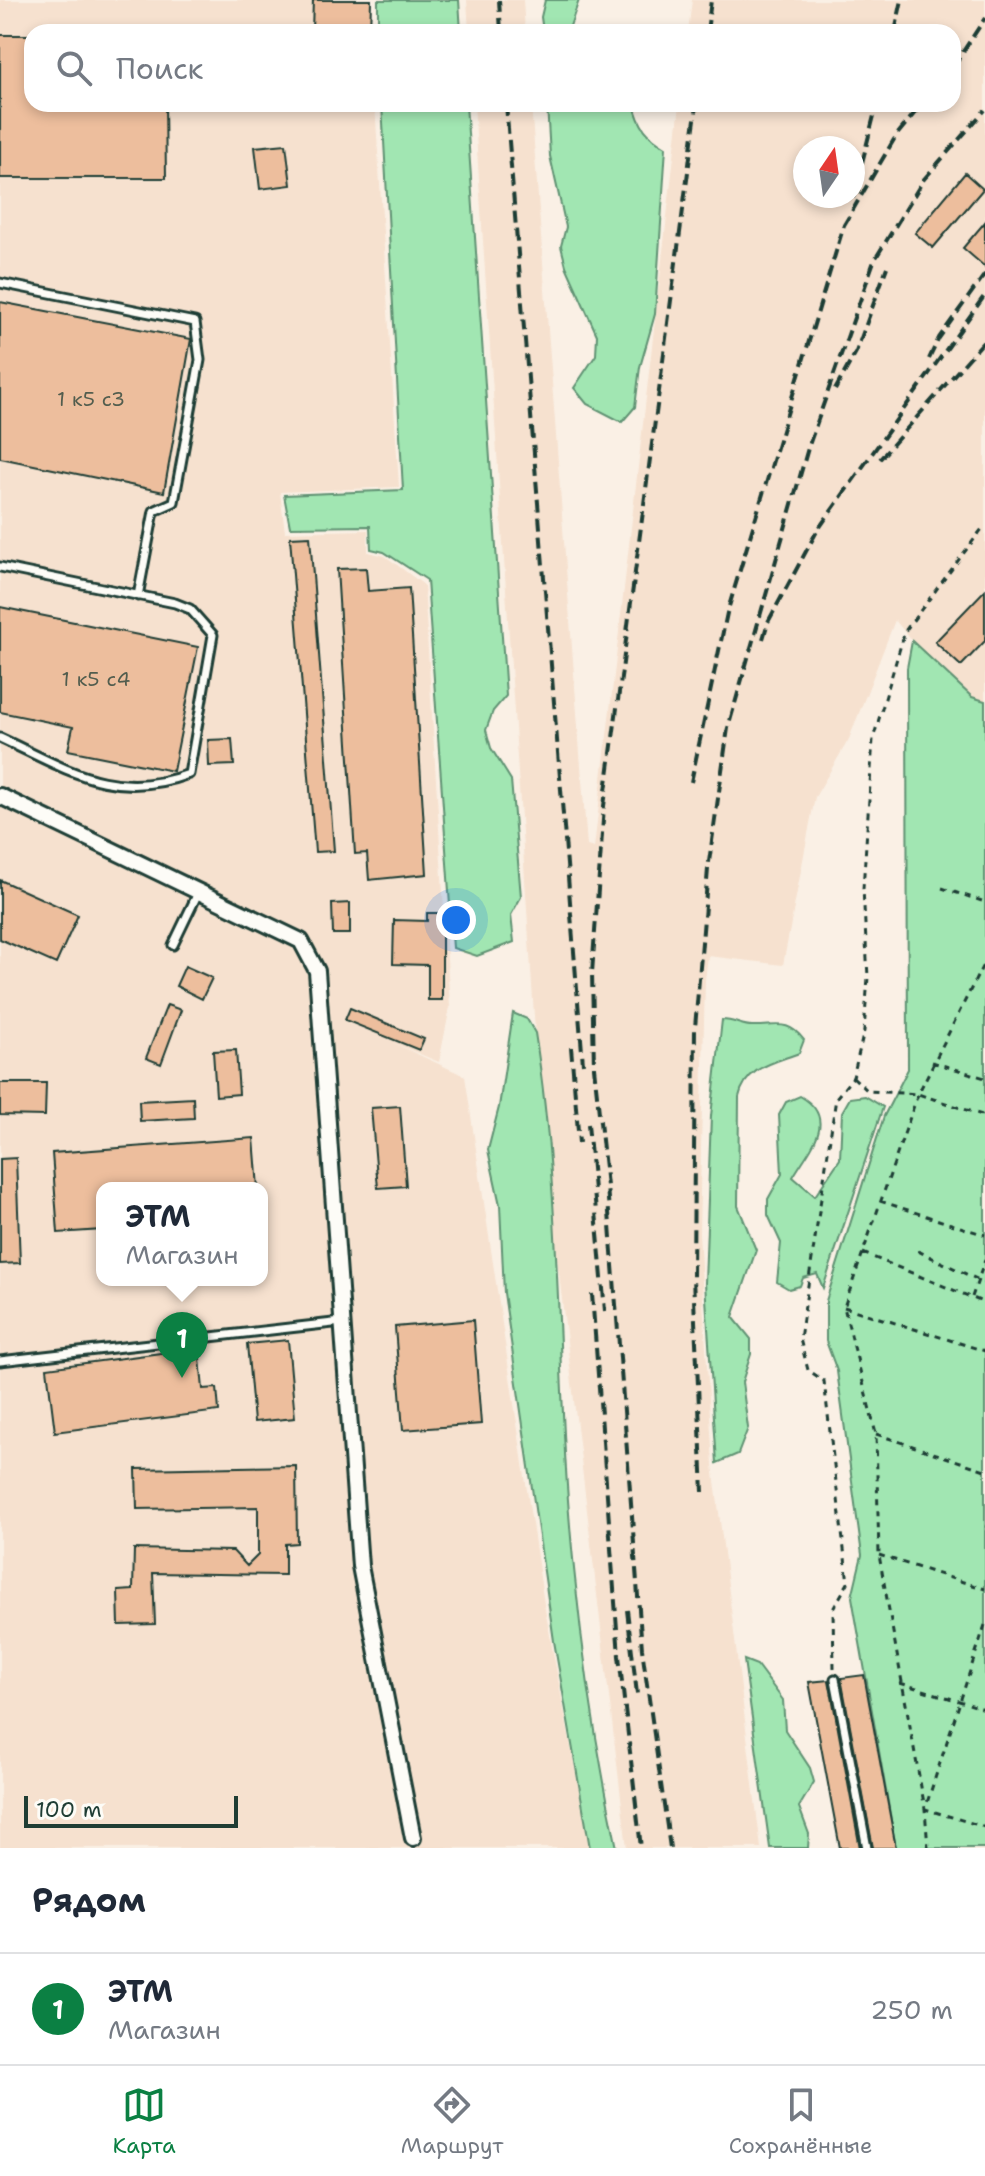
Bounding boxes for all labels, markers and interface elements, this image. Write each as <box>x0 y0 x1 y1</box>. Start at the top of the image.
search box <box>24 24 961 112</box>
icon: search <box>52 46 96 90</box>
text: Поиск <box>116 48 204 89</box>
north arrow <box>793 136 865 208</box>
house number: 1 к5 с3 <box>57 386 125 412</box>
house number: 1 к5 с4 <box>62 666 130 692</box>
your location <box>436 900 476 940</box>
popup <box>96 1182 268 1286</box>
text: ЭТМ <box>126 1196 191 1237</box>
text: Магазин <box>126 1237 238 1272</box>
pin: 1 <box>156 1312 208 1378</box>
scale bar <box>24 1792 238 1828</box>
text: 100 m <box>36 1795 102 1824</box>
text: Рядом <box>32 1877 146 1923</box>
text: ЭТМ <box>108 1971 173 2012</box>
text: 1 <box>52 1992 64 2027</box>
text: 250 m <box>870 1992 953 2027</box>
text: Магазин <box>108 2012 221 2047</box>
tab: Карта <box>113 2083 176 2160</box>
tab: Маршрут <box>401 2083 503 2160</box>
tab: Сохранённые <box>729 2083 872 2160</box>

